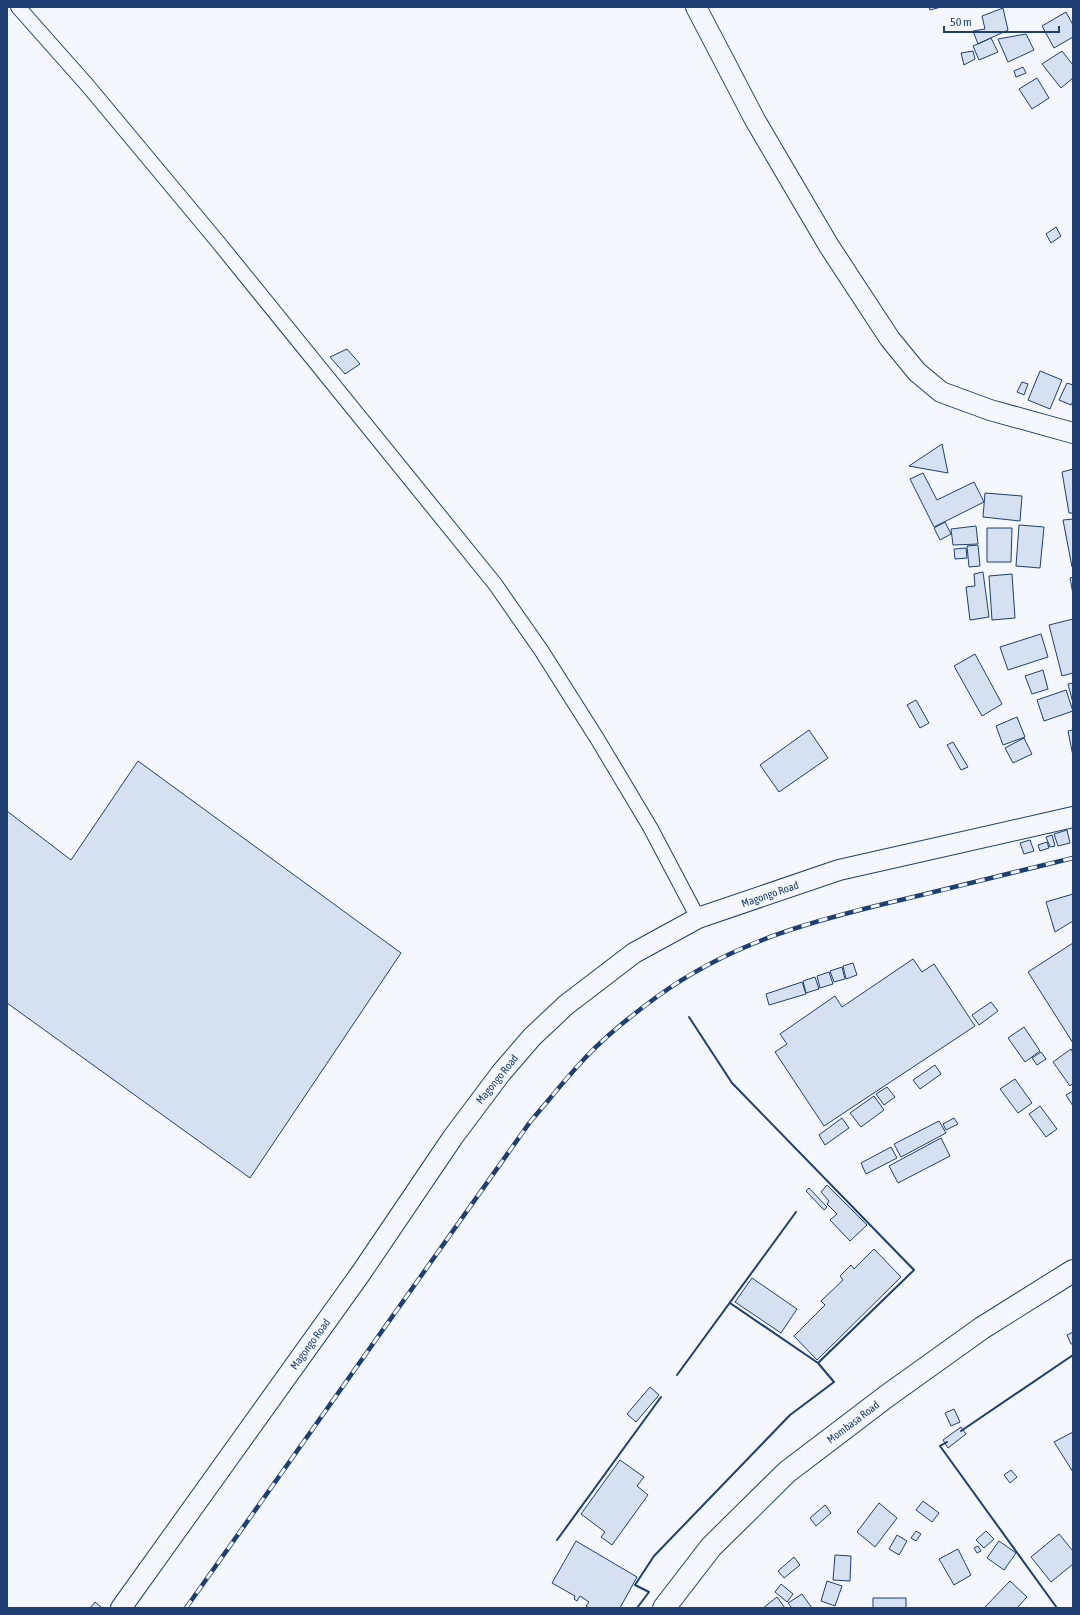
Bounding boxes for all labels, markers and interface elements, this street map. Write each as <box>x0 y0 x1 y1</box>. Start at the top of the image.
scale bar <box>944 8 1059 34</box>
text: 50 m <box>950 15 972 29</box>
street label: Magongo Road <box>740 879 800 909</box>
street label: Magongo Road <box>474 1052 520 1106</box>
street label: Magongo Road <box>288 1316 332 1372</box>
street label: Mombasa Road <box>825 1398 881 1446</box>

